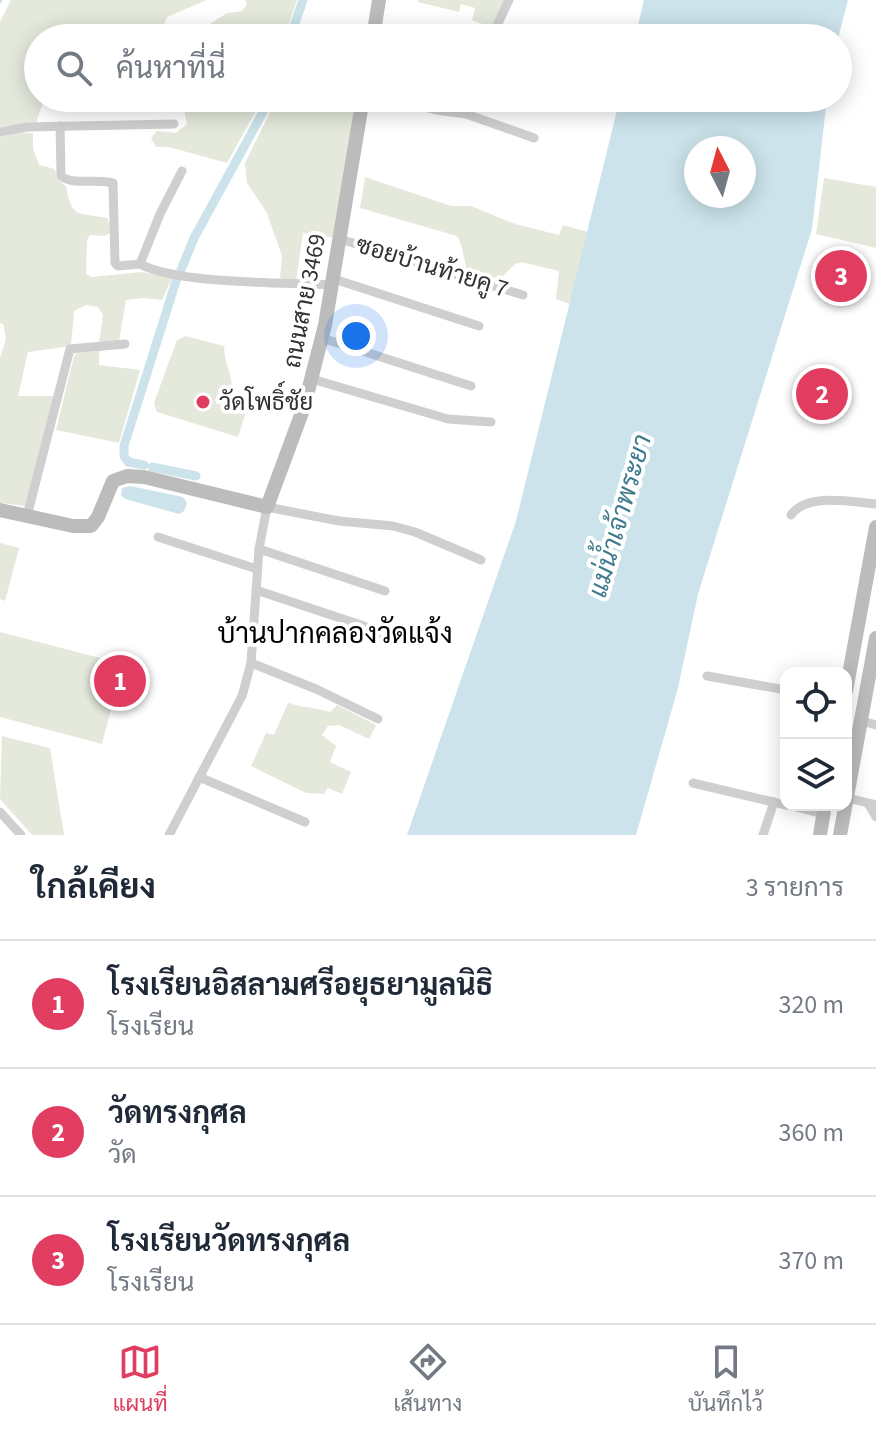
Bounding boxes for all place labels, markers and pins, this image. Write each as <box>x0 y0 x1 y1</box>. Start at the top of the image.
pin: 3 <box>815 246 867 306</box>
pin: 2 <box>796 364 848 424</box>
place label: วัดโพธิ์ชัย <box>219 380 313 420</box>
marker: วัดโพธิ์ชัย <box>194 393 212 411</box>
pin: 1 <box>94 651 146 711</box>

